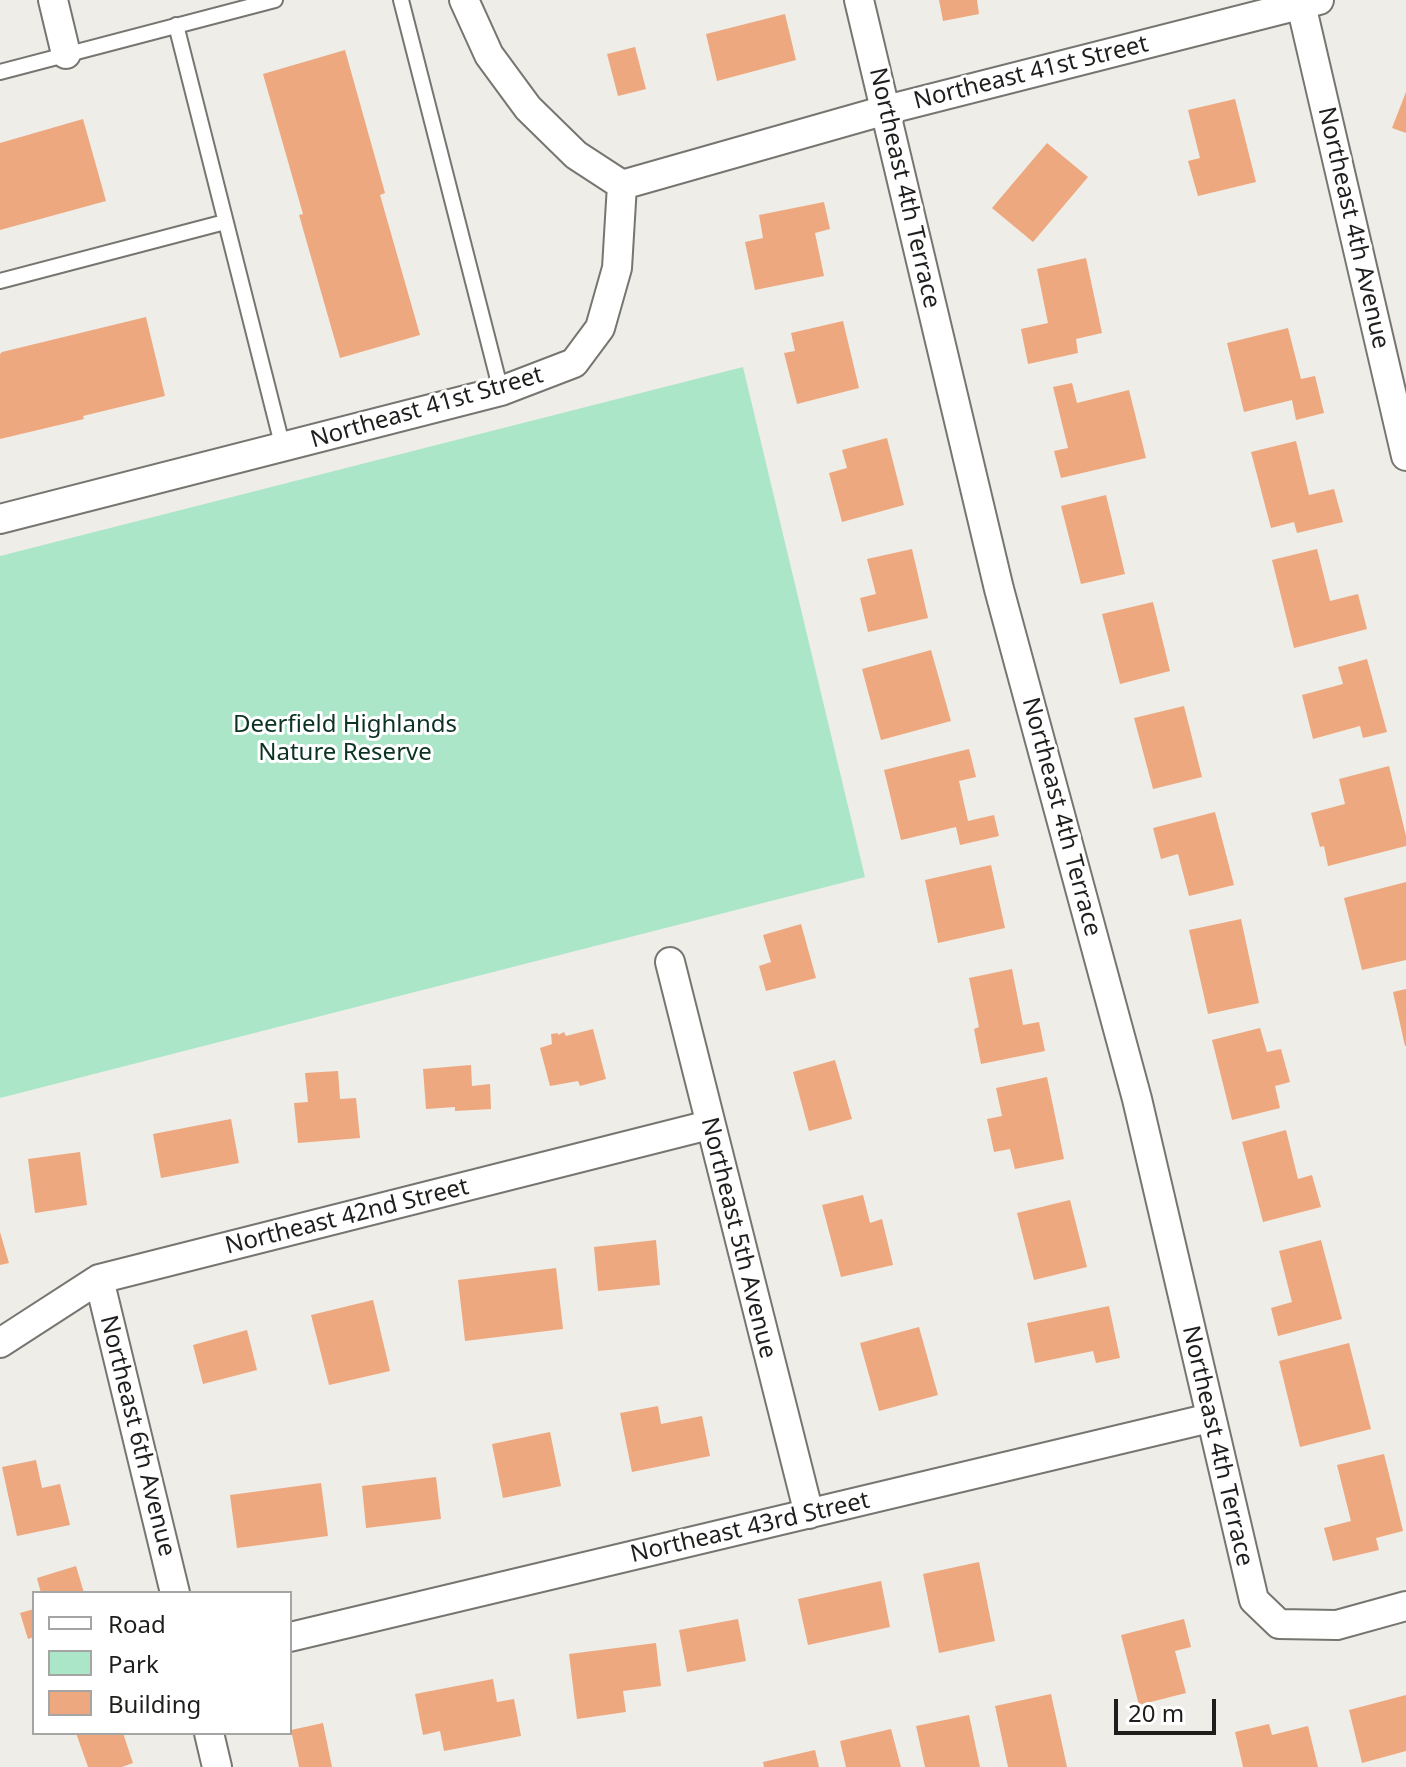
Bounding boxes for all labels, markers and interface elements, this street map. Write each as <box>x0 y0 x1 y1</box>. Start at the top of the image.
street label: Northeast 41st Street <box>911 30 1151 116</box>
street label: Northeast 4th Terrace <box>862 65 946 311</box>
street label: Northeast 4th Avenue <box>1311 104 1395 352</box>
street label: Northeast 41st Street <box>307 361 547 455</box>
street label: Northeast 4th Terrace <box>1015 694 1107 940</box>
park label: Deerfield Highlands Nature Reserve <box>233 711 457 767</box>
street label: Northeast 5th Avenue <box>694 1115 782 1361</box>
street label: Northeast 42nd Street <box>222 1173 472 1261</box>
street label: Northeast 6th Avenue <box>93 1313 181 1559</box>
street label: Northeast 4th Terrace <box>1175 1323 1259 1569</box>
street label: Northeast 43rd Street <box>628 1486 872 1570</box>
legend <box>32 1591 292 1735</box>
text: Road <box>108 1607 166 1640</box>
text: Park <box>108 1647 159 1680</box>
scale bar <box>1118 1683 1220 1733</box>
text: Building <box>108 1687 201 1720</box>
text: 20 m <box>1128 1696 1184 1729</box>

